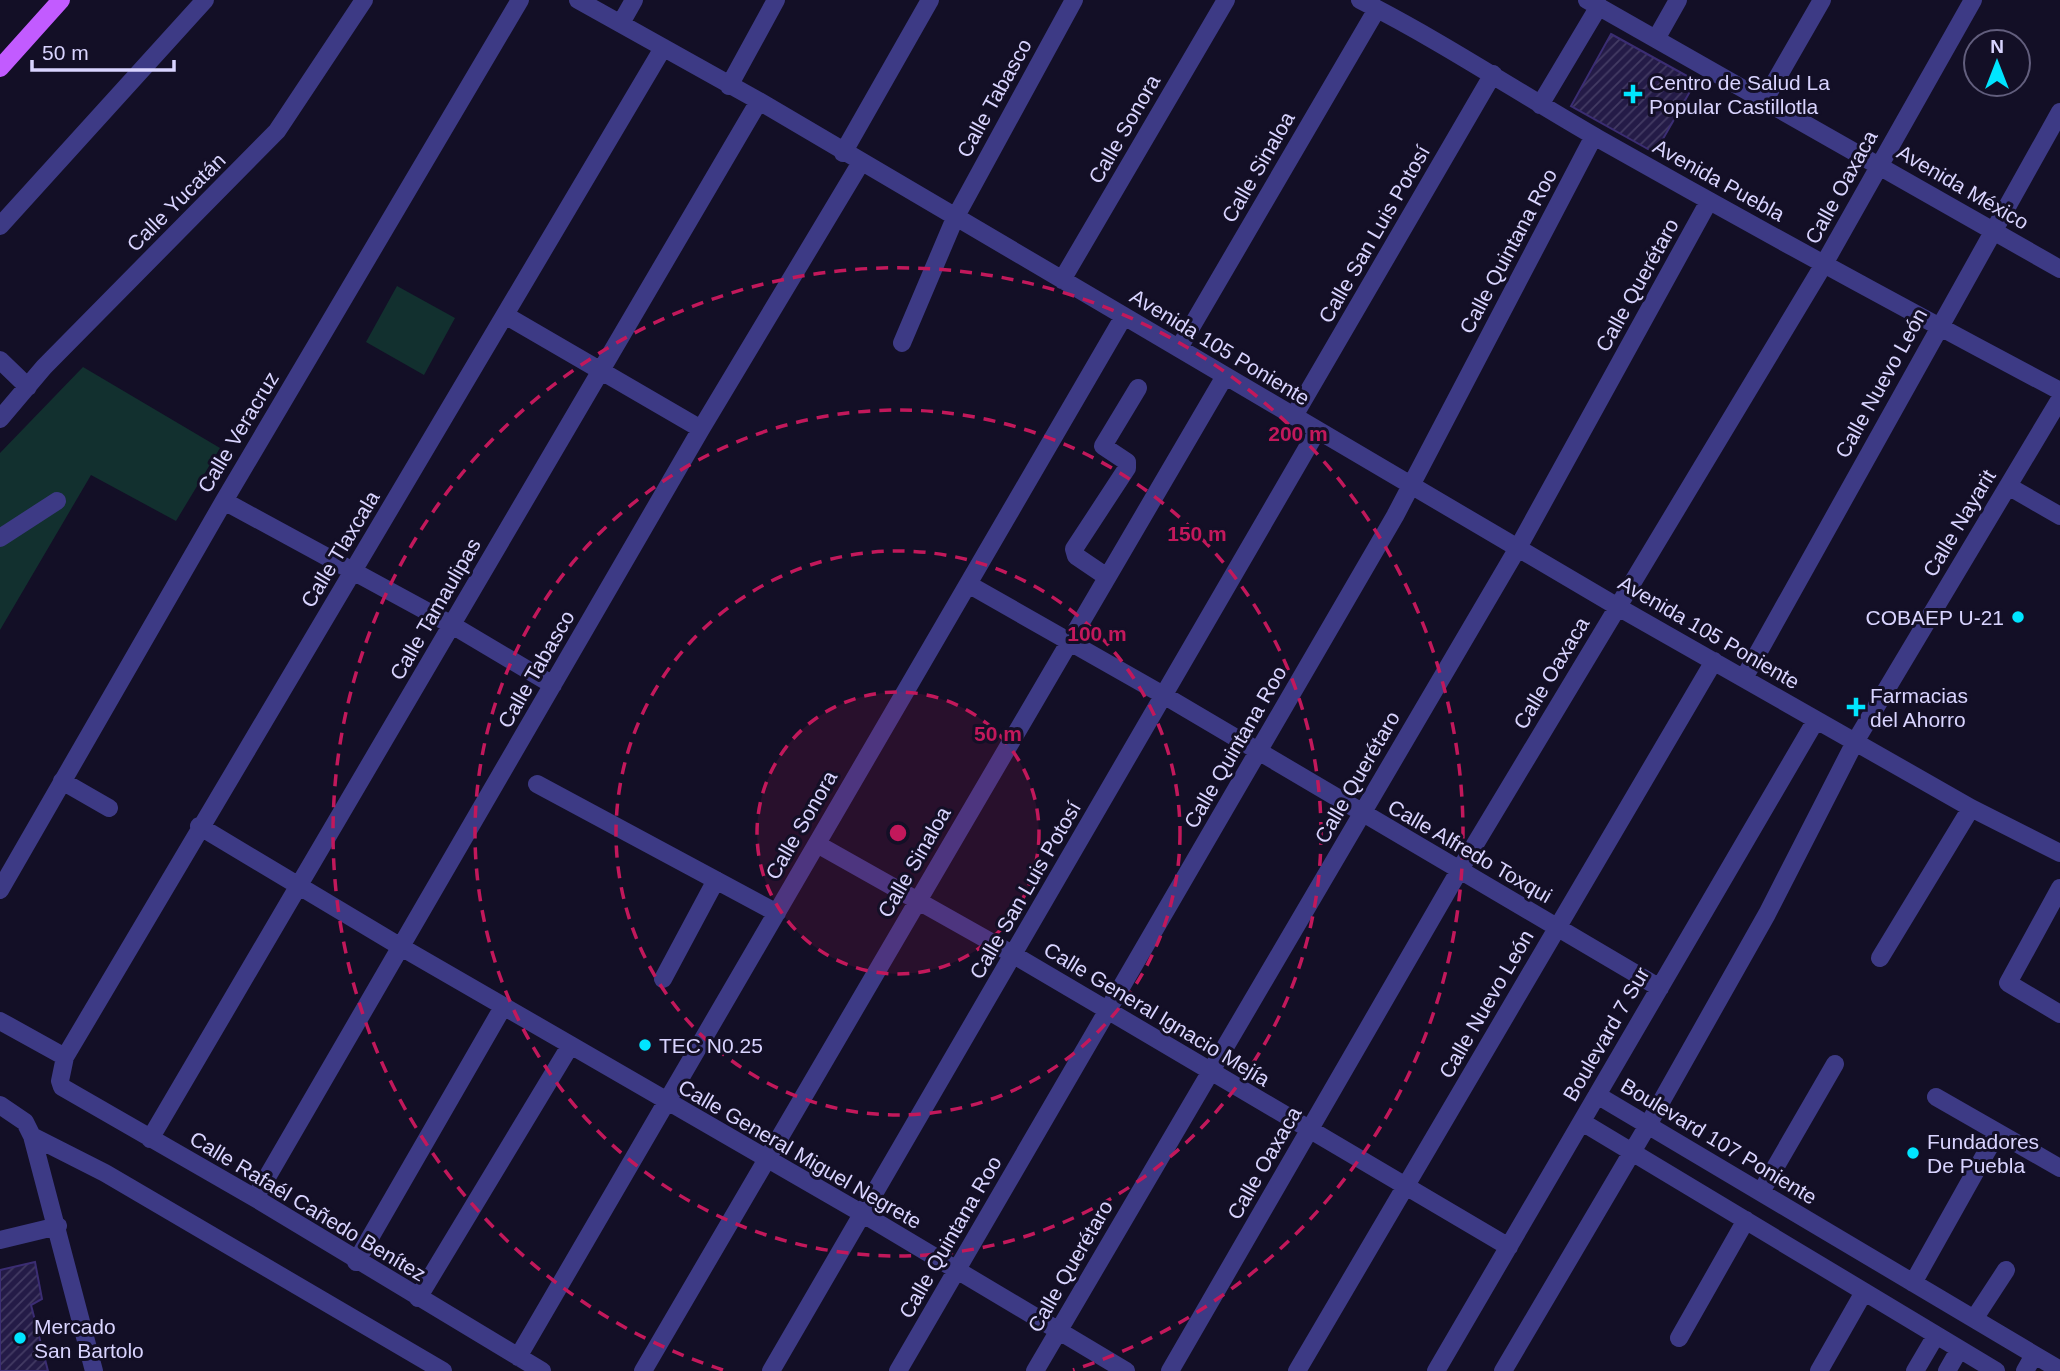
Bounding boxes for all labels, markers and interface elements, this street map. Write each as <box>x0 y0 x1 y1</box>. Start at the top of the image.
scale bar <box>32 28 173 72</box>
north arrow <box>1962 28 2032 98</box>
street label: Calle Tabasco <box>952 35 1036 161</box>
text: N <box>1990 36 2004 57</box>
text: 50 m <box>42 41 89 64</box>
street label: Calle Sonora <box>1084 70 1164 187</box>
place label: Centro de Salud La Popular Castillotla <box>1649 71 1830 118</box>
marker: Centro de Salud La Popular Castillotla <box>1623 84 1643 104</box>
street label: Calle Sinaloa <box>1217 107 1299 226</box>
street label: Calle Oaxaca <box>1800 126 1882 248</box>
street label: Avenida Puebla <box>1649 134 1789 226</box>
street label: Avenida México <box>1893 140 2033 234</box>
street label: Calle San Luis Potosí <box>1314 141 1434 327</box>
street label: Calle Yucatán <box>122 148 230 256</box>
street label: Calle Quintana Roo <box>1455 165 1561 337</box>
street label: Calle Querétaro <box>1591 215 1683 355</box>
street label: Avenida 105 Poniente <box>1126 284 1314 410</box>
street label: Calle Nuevo León <box>1830 304 1932 462</box>
street label: Calle Veracruz <box>193 368 283 496</box>
text: 200 m <box>1268 422 1328 445</box>
street label: Calle Nayarit <box>1918 465 2000 580</box>
street label: Calle Tlaxcala <box>296 486 384 611</box>
text: 150 m <box>1167 522 1227 545</box>
street label: Calle Tamaulipas <box>385 534 485 684</box>
street label: Avenida 105 Poniente <box>1614 571 1804 693</box>
street label: Calle Tabasco <box>493 606 579 732</box>
place label: COBAEP U-21 <box>1866 606 2004 629</box>
marker: COBAEP U-21 <box>2010 609 2026 625</box>
street label: Calle Oaxaca <box>1509 613 1593 733</box>
text: 100 m <box>1067 622 1127 645</box>
street label: Calle Quintana Roo <box>1179 662 1291 832</box>
place label: Farmacias del Ahorro <box>1870 684 1968 731</box>
marker: Farmacias del Ahorro <box>1848 699 1864 715</box>
street label: Calle Querétaro <box>1310 707 1404 847</box>
text: 50 m <box>974 722 1022 745</box>
street label: Calle Sonora <box>761 766 841 883</box>
street label: Calle Alfredo Toxqui <box>1384 795 1556 907</box>
street label: Calle San Luis Potosí <box>965 797 1085 983</box>
street label: Calle Sinaloa <box>873 802 955 921</box>
centre of rings <box>886 821 910 845</box>
street label: Calle Nuevo León <box>1434 926 1538 1082</box>
street label: Calle General Ignacio Mejía <box>1040 937 1274 1091</box>
street label: Boulevard 7 Sur <box>1558 963 1654 1105</box>
place label: TEC N0.25 <box>659 1034 763 1057</box>
marker: TEC N0.25 <box>637 1037 653 1053</box>
street label: Boulevard 107 Poniente <box>1617 1073 1821 1209</box>
street label: Calle General Miguel Negrete <box>674 1075 926 1233</box>
street label: Calle Oaxaca <box>1223 1102 1306 1223</box>
street label: Calle Rafaél Cañedo Benítez <box>186 1126 430 1286</box>
place label: Fundadores De Puebla <box>1927 1130 2039 1177</box>
marker: Fundadores De Puebla <box>1905 1145 1921 1161</box>
street label: Calle Quintana Roo <box>894 1152 1006 1322</box>
street label: Calle Querétaro <box>1023 1196 1117 1336</box>
place label: Mercado San Bartolo <box>34 1315 144 1362</box>
marker: Mercado San Bartolo <box>12 1330 28 1346</box>

